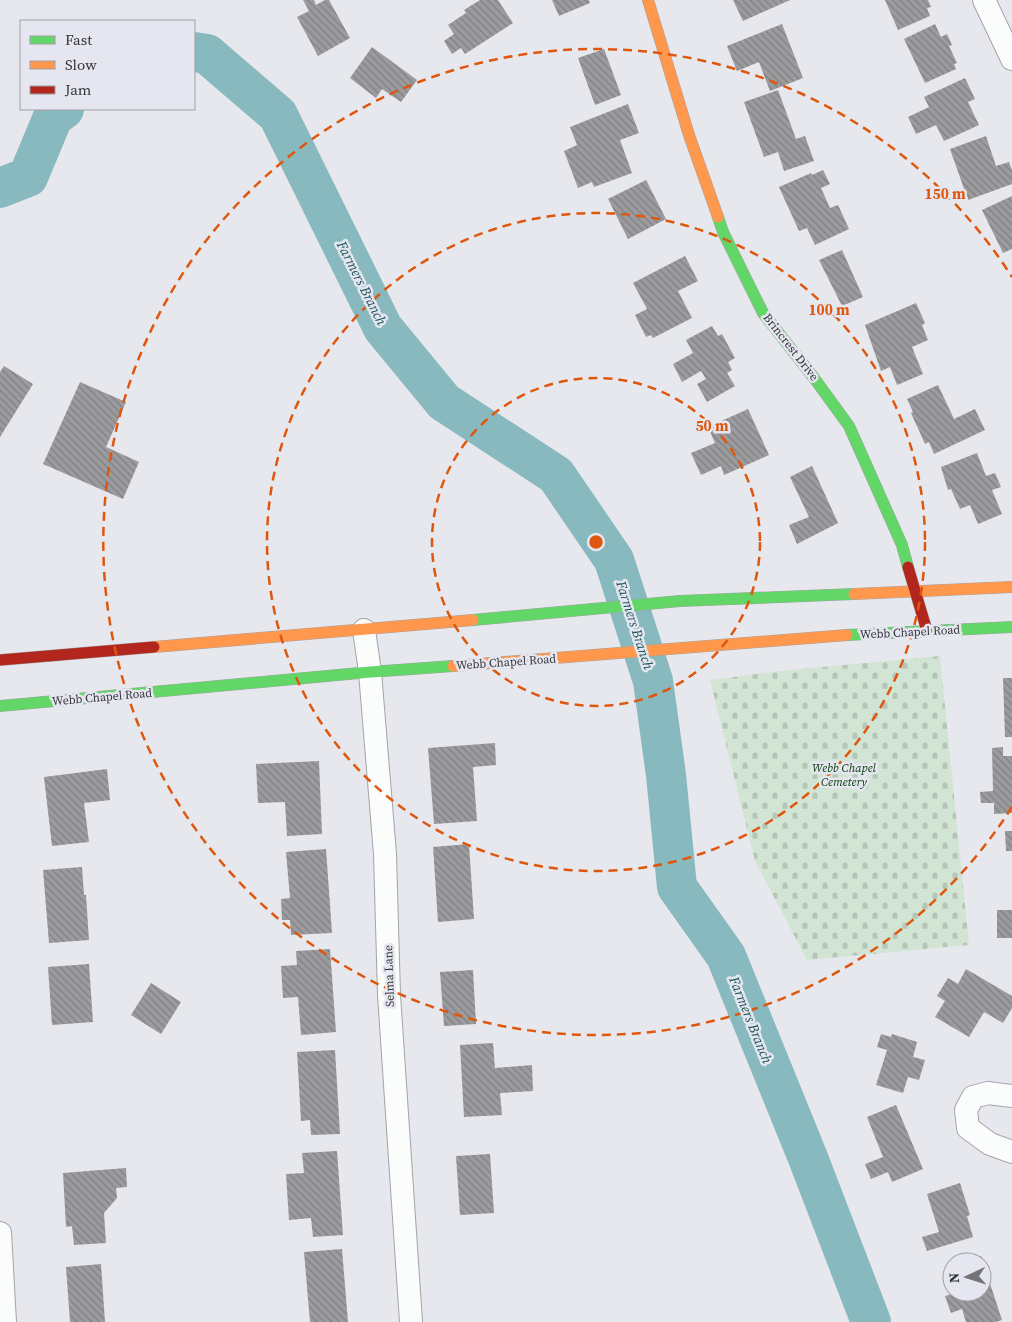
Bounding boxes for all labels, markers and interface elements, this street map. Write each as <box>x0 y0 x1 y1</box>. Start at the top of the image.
legend <box>20 20 195 110</box>
text: Fast <box>65 29 92 50</box>
text: Slow <box>65 54 97 75</box>
text: Jam <box>64 79 92 100</box>
text: 150 m <box>924 183 966 204</box>
water label: Farmers Branch <box>332 236 392 329</box>
text: 100 m <box>808 299 850 320</box>
street label: Brincrest Drive <box>760 310 822 384</box>
text: 50 m <box>695 415 729 436</box>
centre of rings <box>587 533 605 551</box>
water label: Farmers Branch <box>611 577 659 672</box>
street label: Webb Chapel Road <box>859 621 961 643</box>
street label: Webb Chapel Road <box>455 651 557 673</box>
street label: Webb Chapel Road <box>51 685 153 709</box>
park label: Webb Chapel Cemetery <box>812 760 877 790</box>
street label: Selma Lane <box>380 945 398 1007</box>
water label: Farmers Branch <box>724 973 778 1067</box>
north arrow <box>942 1252 992 1302</box>
text: N <box>944 1272 964 1284</box>

